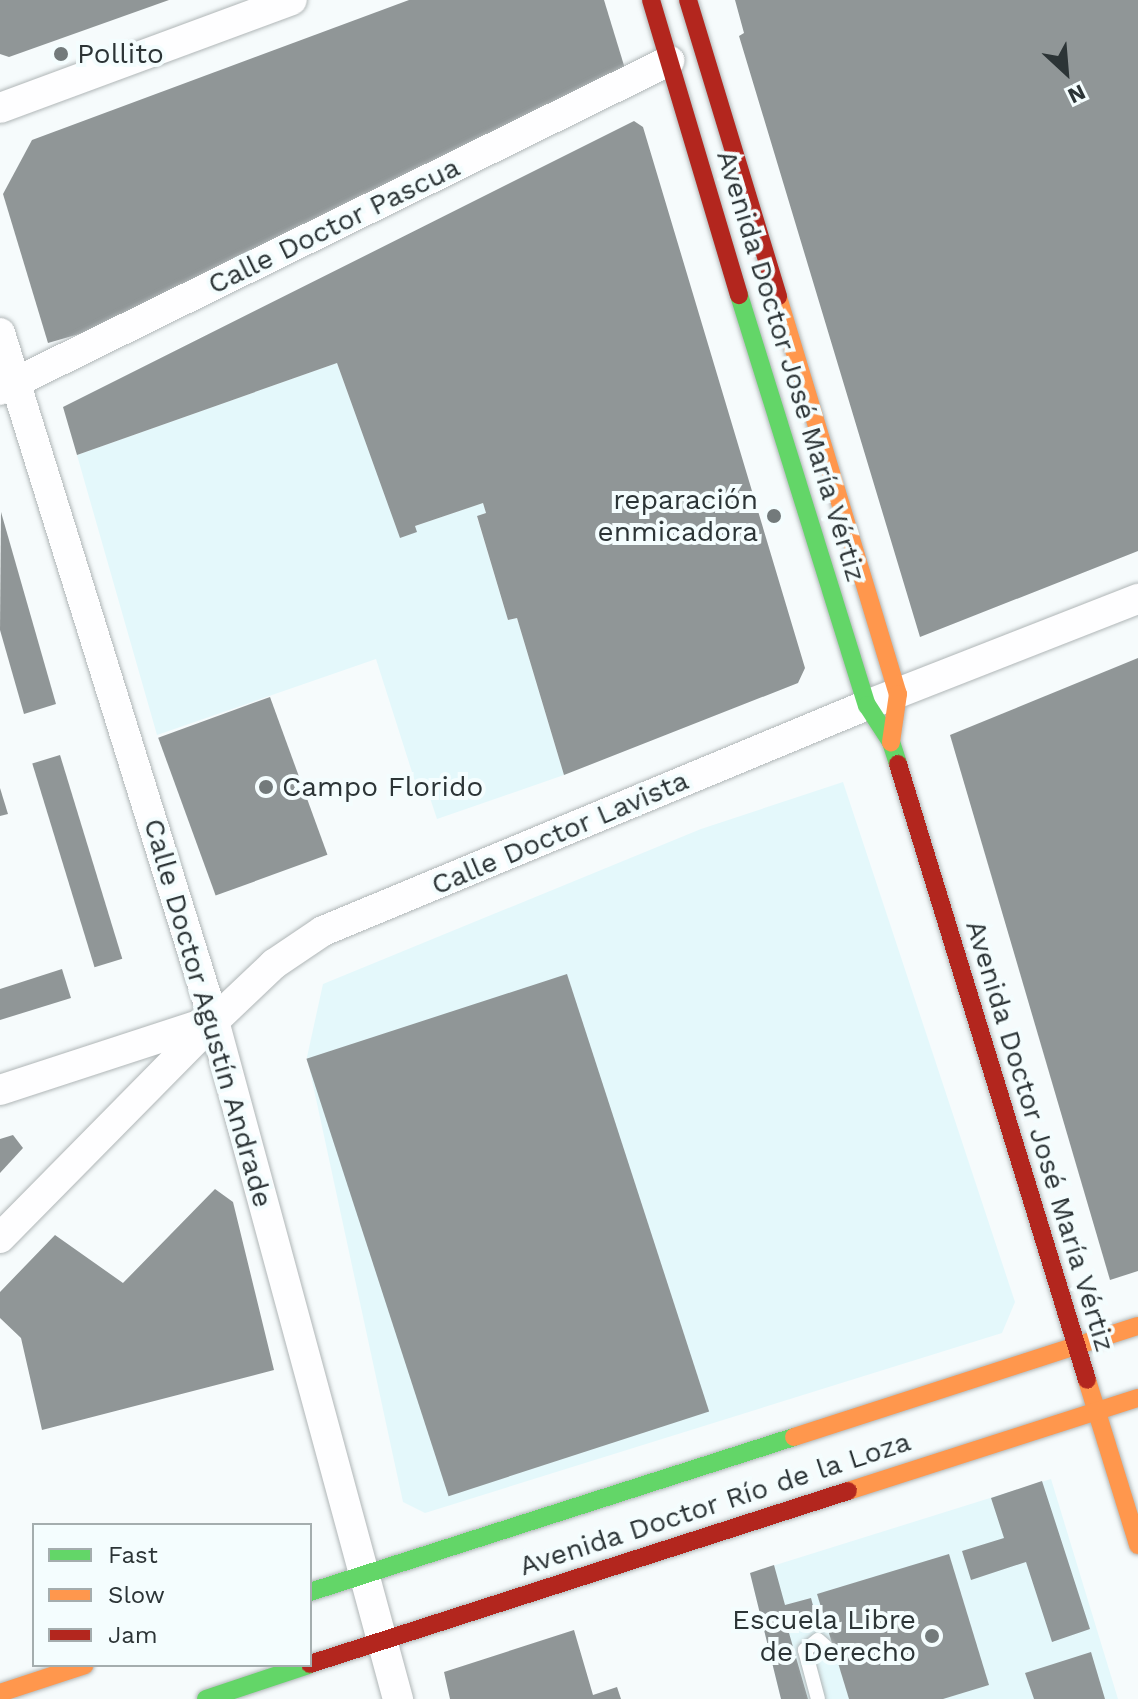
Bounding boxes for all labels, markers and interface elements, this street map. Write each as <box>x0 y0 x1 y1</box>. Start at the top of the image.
north arrow <box>1026 32 1106 112</box>
place label: Pollito <box>77 37 164 71</box>
marker: Pollito <box>52 45 70 63</box>
text: N <box>1064 79 1090 109</box>
street label: Avenida Doctor José María Vértiz <box>709 145 873 587</box>
street label: Calle Doctor Pascua <box>202 150 466 302</box>
place label: reparación enmicadora <box>598 483 758 549</box>
marker: reparación enmicadora <box>765 507 783 525</box>
street label: Calle Doctor Lavista <box>426 764 694 902</box>
place label: Campo Florido <box>282 770 483 804</box>
marker: Campo Florido <box>257 778 275 796</box>
street label: Calle Doctor Agustín Andrade <box>136 813 280 1213</box>
street label: Avenida Doctor José María Vértiz <box>958 915 1122 1357</box>
street label: Avenida Doctor Río de la Loza <box>514 1424 916 1584</box>
legend <box>32 1523 312 1667</box>
text: Fast <box>108 1541 158 1569</box>
text: Slow <box>108 1581 165 1609</box>
place label: Escuela Libre de Derecho <box>731 1603 916 1669</box>
text: Jam <box>108 1621 158 1649</box>
marker: Escuela Libre de Derecho <box>923 1627 941 1645</box>

